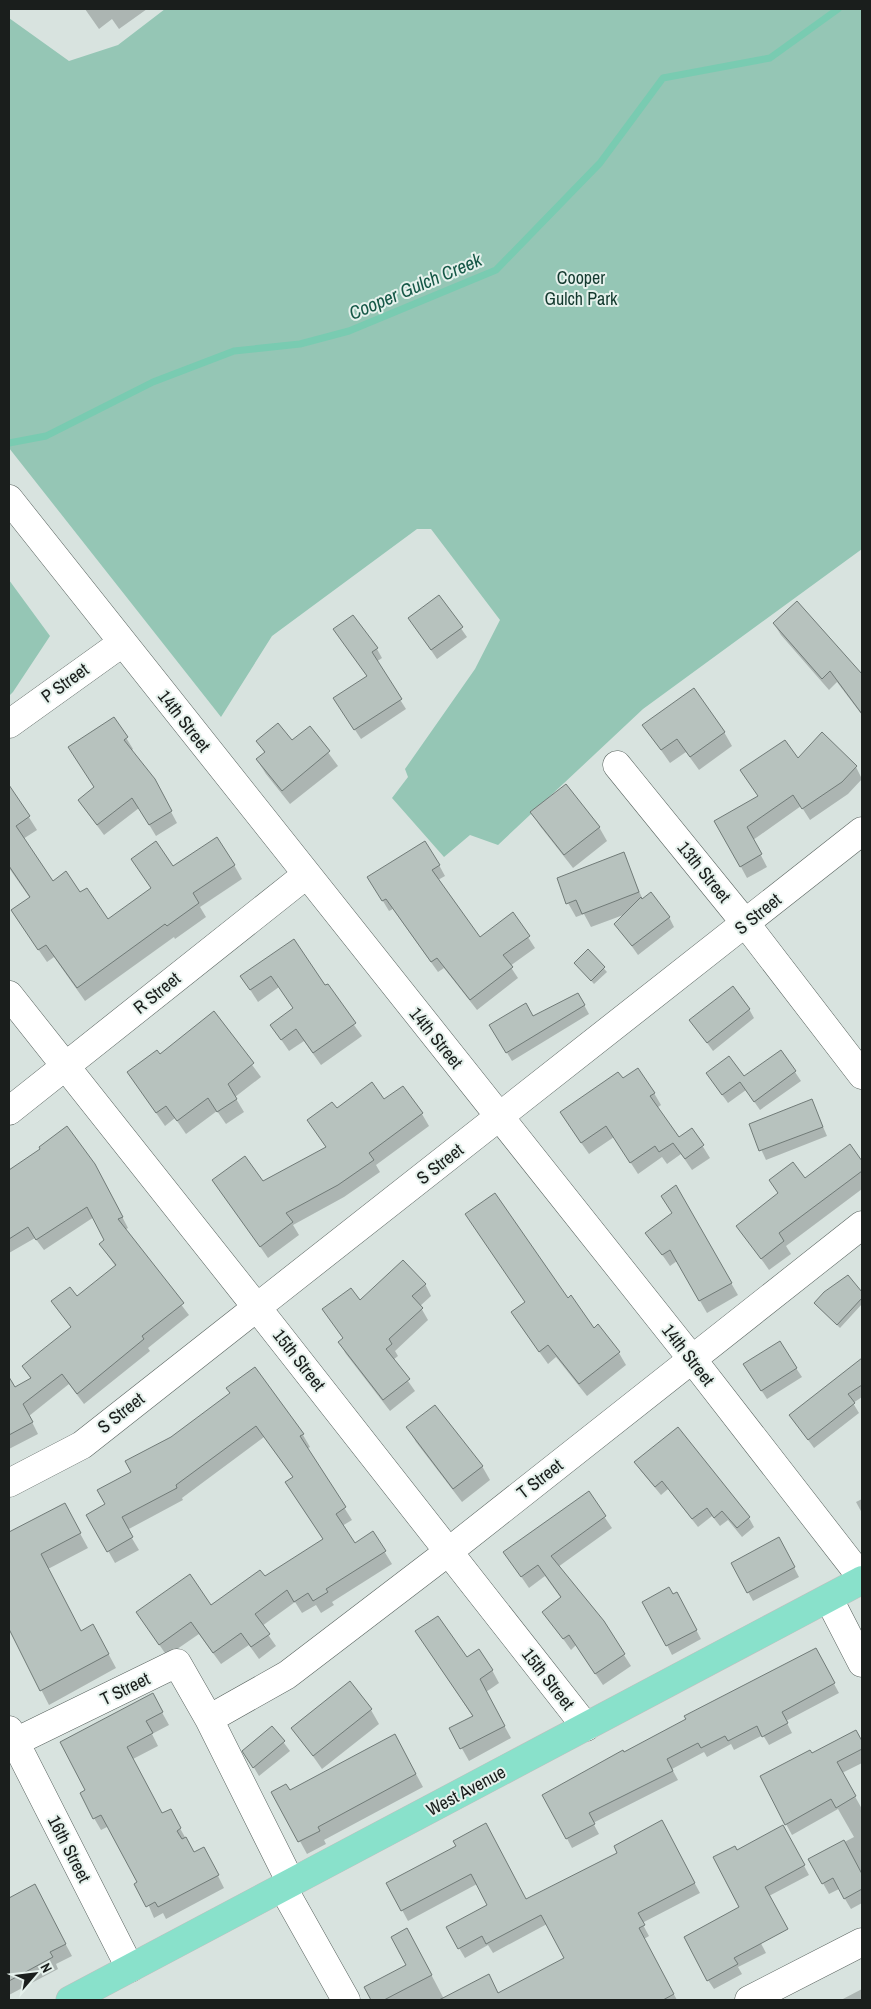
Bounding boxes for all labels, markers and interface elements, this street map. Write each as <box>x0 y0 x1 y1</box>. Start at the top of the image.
water label: Cooper Gulch Creek <box>345 246 487 326</box>
park label: Cooper Gulch Park <box>544 265 618 311</box>
street label: P Street <box>36 657 94 708</box>
street label: 14th Street <box>152 685 216 757</box>
street label: 13th Street <box>672 836 737 908</box>
street label: S Street <box>729 887 786 940</box>
street label: R Street <box>128 966 186 1019</box>
street label: 14th Street <box>404 1002 469 1074</box>
street label: S Street <box>411 1137 468 1190</box>
street label: 14th Street <box>656 1319 720 1391</box>
street label: 15th Street <box>267 1324 331 1396</box>
street label: S Street <box>92 1386 149 1439</box>
street label: T Street <box>511 1453 568 1505</box>
street label: 15th Street <box>516 1643 580 1715</box>
street label: T Street <box>96 1666 154 1711</box>
street label: West Avenue <box>422 1759 510 1822</box>
street label: 16th Street <box>42 1811 97 1887</box>
north arrow <box>10 1949 60 1999</box>
text: N <box>37 1960 56 1976</box>

